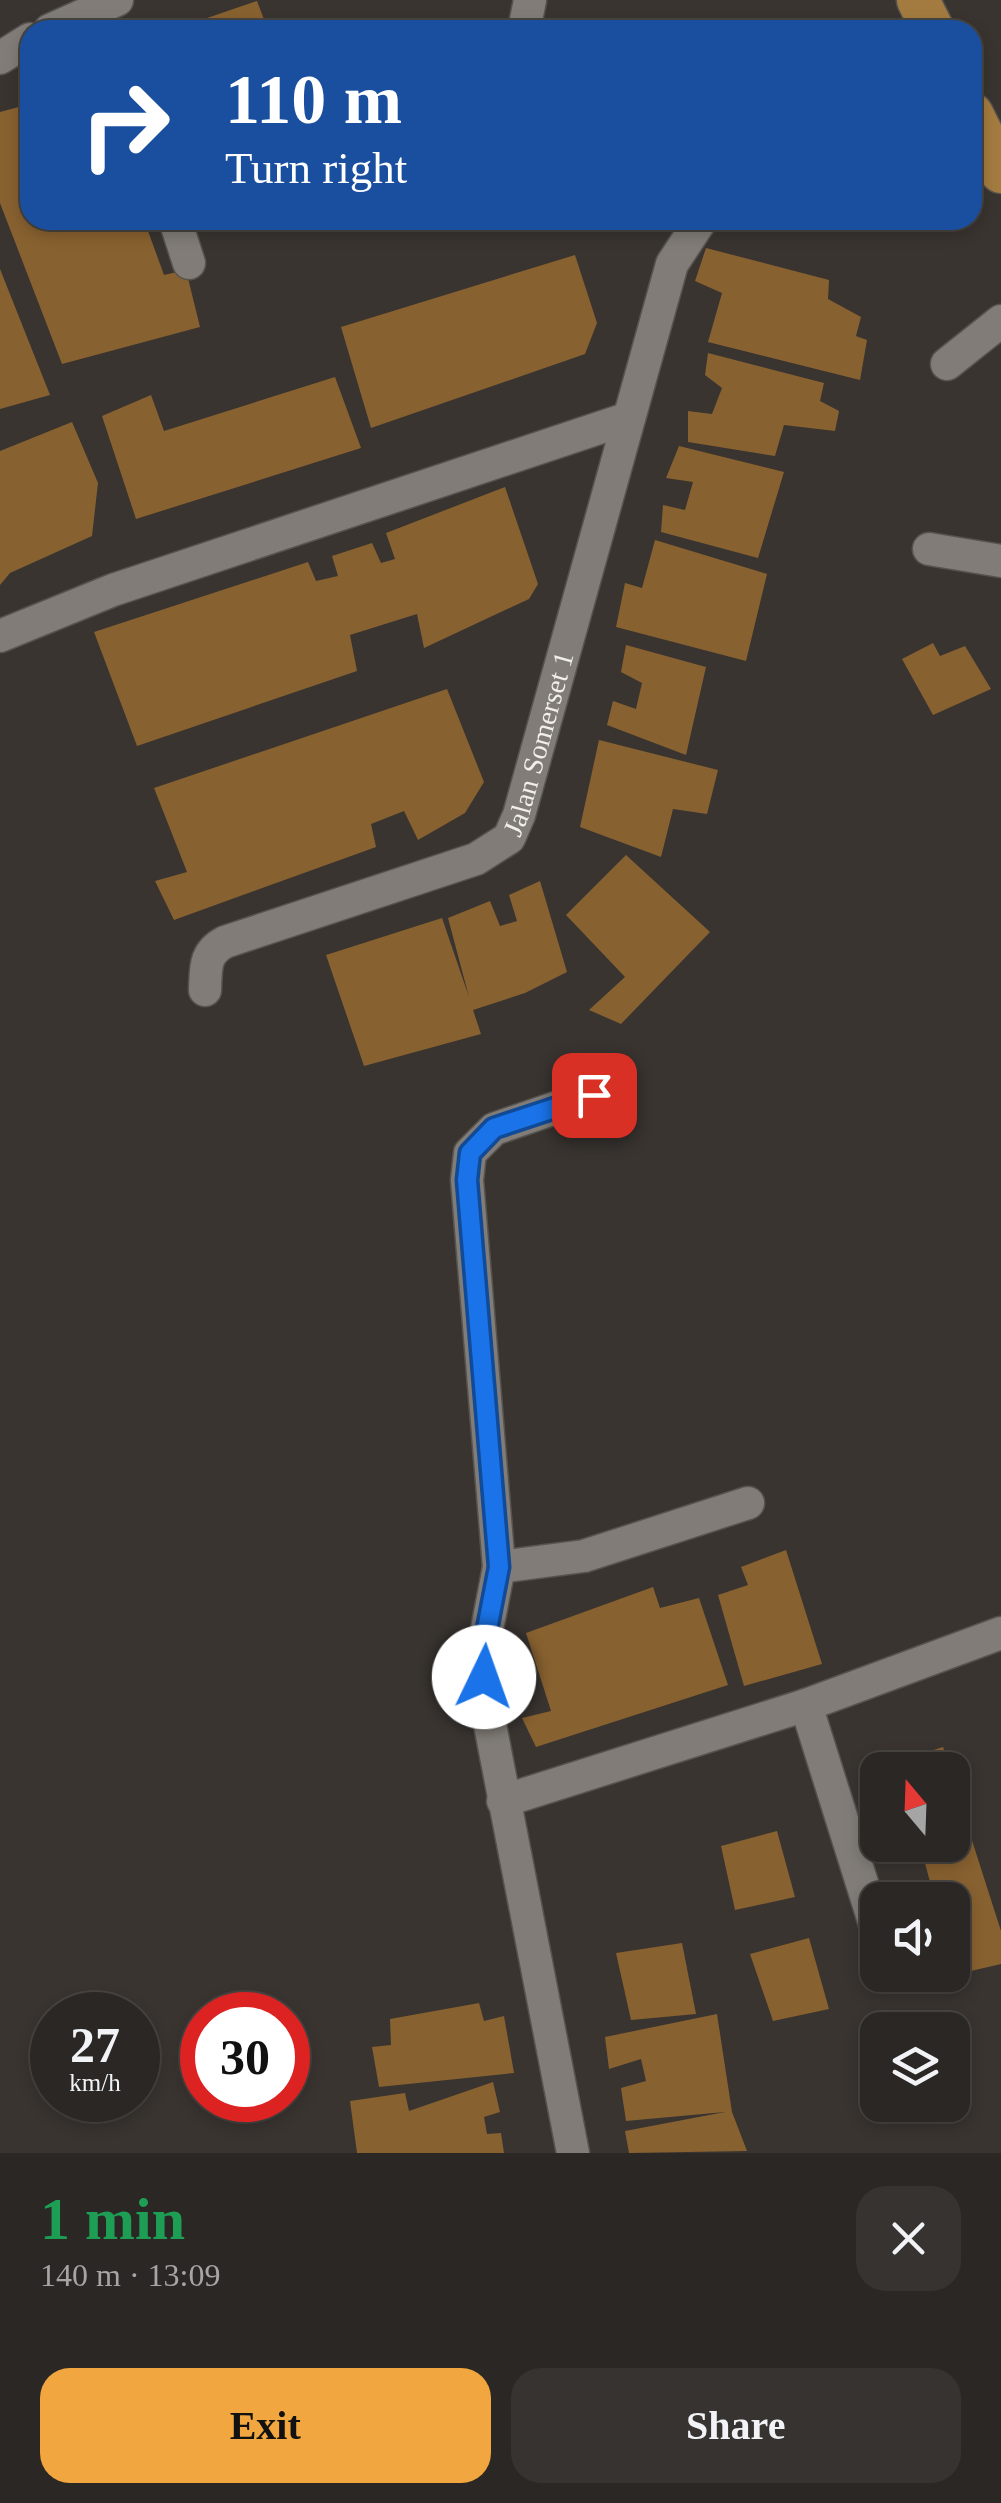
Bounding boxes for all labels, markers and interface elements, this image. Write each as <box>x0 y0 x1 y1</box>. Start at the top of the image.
icon: right <box>60 60 190 190</box>
text: 110 m <box>225 61 402 138</box>
text: Turn right <box>225 143 407 193</box>
street label: Jalan Somerset 1 <box>497 648 580 841</box>
pin <box>552 1053 637 1138</box>
icon: arrive <box>567 1068 622 1123</box>
position arrow <box>432 1625 536 1729</box>
north arrow <box>860 1752 970 1862</box>
map controls <box>860 1752 970 2122</box>
button: sound <box>860 1882 970 1992</box>
speed limit sign: 30 <box>180 1992 310 2122</box>
button: layers <box>860 2012 970 2122</box>
text: 27 <box>70 2017 120 2073</box>
text: km/h <box>69 2069 121 2096</box>
text: 1 min <box>40 2186 185 2252</box>
button: close <box>856 2186 961 2291</box>
text: 140 m · 13:09 <box>40 2257 220 2293</box>
button: Exit <box>40 2368 491 2483</box>
button: Share <box>511 2368 961 2483</box>

